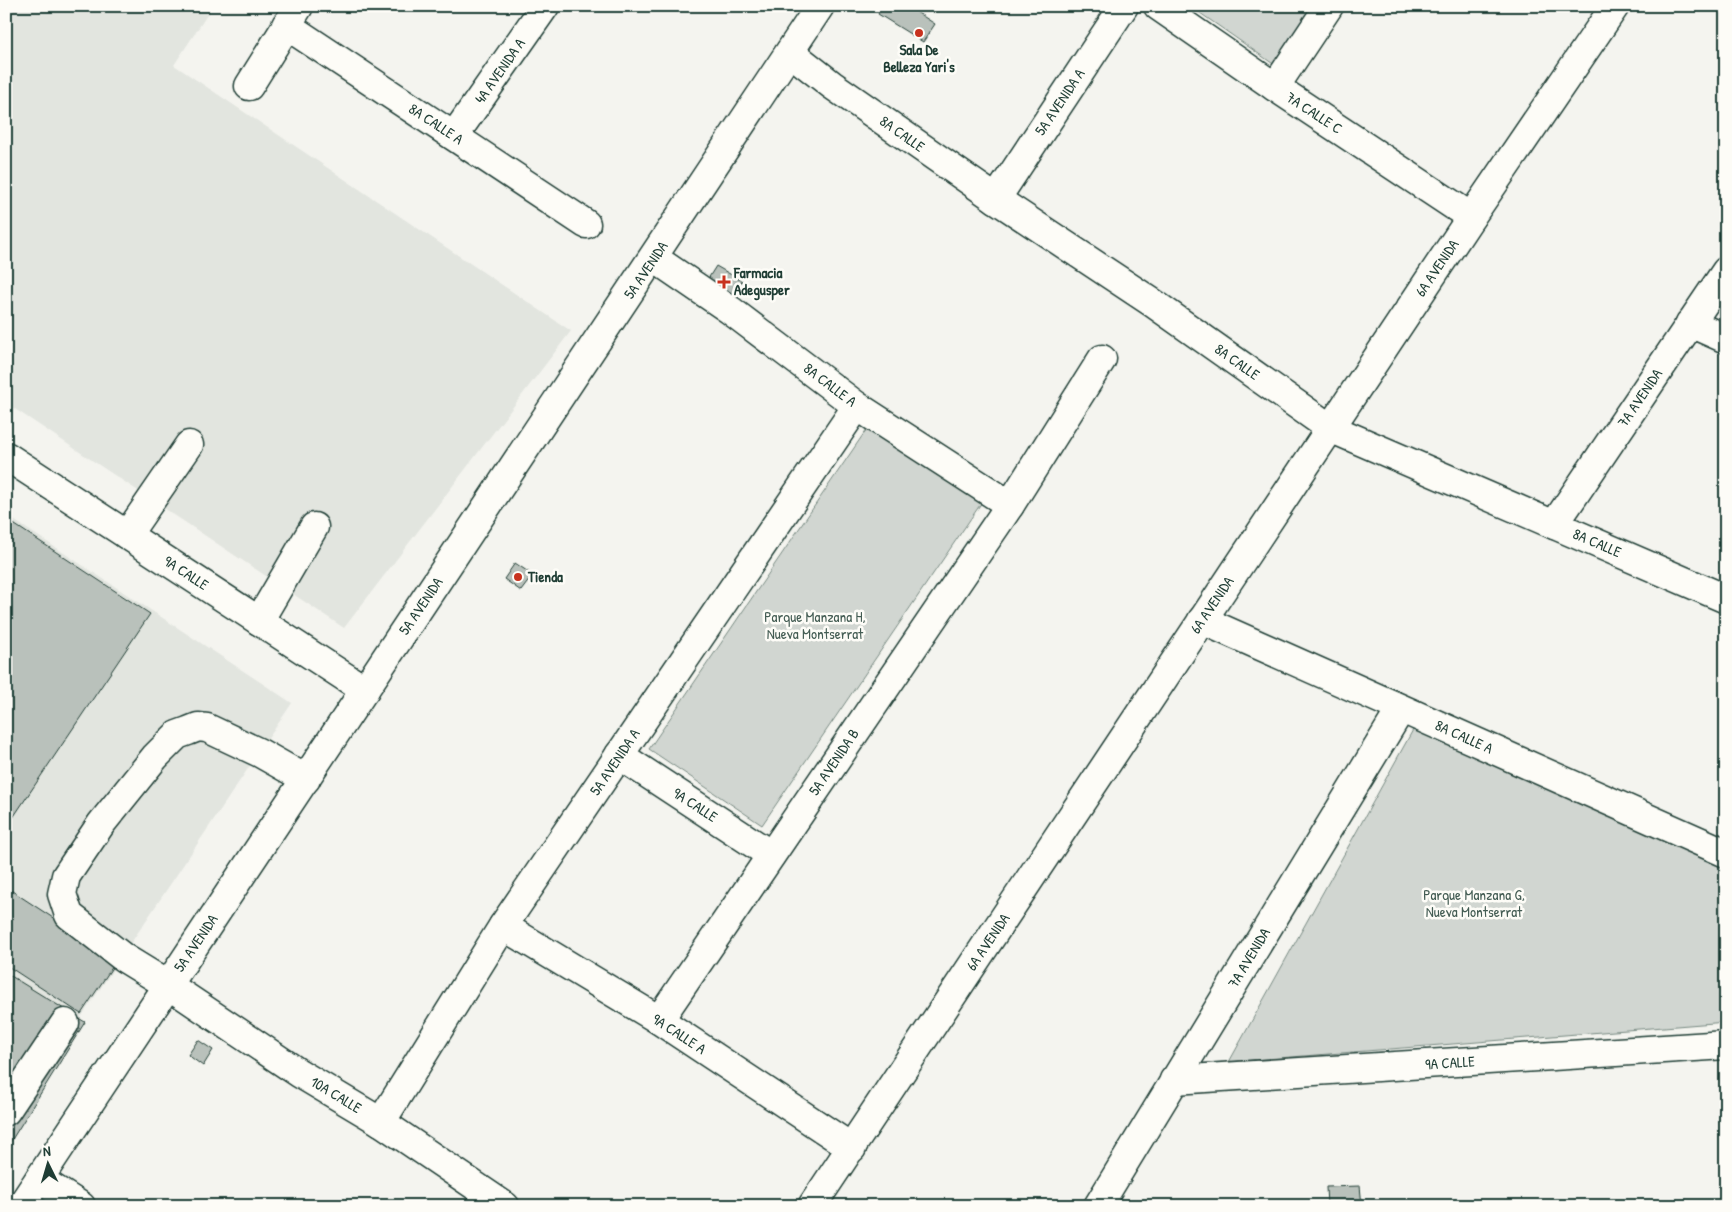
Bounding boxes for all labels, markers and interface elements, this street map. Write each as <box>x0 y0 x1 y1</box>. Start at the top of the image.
marker: Sala De Belleza Yari's <box>913 27 925 39</box>
street label: 4A AVENIDA A <box>469 33 530 108</box>
place label: Sala De Belleza Yari's <box>883 39 955 77</box>
street label: 5A AVENIDA A <box>1030 64 1090 139</box>
street label: 7A CALLE C <box>1282 87 1346 139</box>
street label: 8A CALLE A <box>405 98 468 149</box>
street label: 8A CALLE <box>876 110 929 157</box>
street label: 6A AVENIDA <box>1410 234 1464 301</box>
street label: 5A AVENIDA <box>619 236 673 303</box>
place label: Farmacia Adegusper <box>733 262 790 301</box>
marker: Farmacia Adegusper <box>718 276 730 288</box>
street label: 8A CALLE <box>1211 338 1264 385</box>
street label: 8A CALLE A <box>799 358 862 412</box>
street label: 7A AVENIDA <box>1612 364 1667 431</box>
street label: 8A CALLE <box>1570 523 1625 562</box>
street label: 9A CALLE <box>160 550 213 595</box>
place label: Tienda <box>527 566 563 587</box>
marker: Tienda <box>512 571 524 583</box>
street label: 6A AVENIDA <box>1185 571 1239 638</box>
street label: 5A AVENIDA <box>394 572 448 639</box>
park label: Parque Manzana H, Nueva Montserrat <box>764 606 866 644</box>
street label: 8A CALLE A <box>1432 714 1497 759</box>
street label: 5A AVENIDA A <box>585 724 645 799</box>
street label: 5A AVENIDA B <box>803 724 864 799</box>
street label: 9A CALLE <box>669 782 722 827</box>
park label: Parque Manzana G, Nueva Montserrat <box>1423 884 1525 922</box>
street label: 6A AVENIDA <box>961 908 1015 975</box>
street label: 5A AVENIDA <box>169 909 223 976</box>
street label: 7A AVENIDA <box>1222 923 1275 992</box>
street label: 9A CALLE A <box>648 1008 711 1059</box>
street label: 9A CALLE <box>1424 1050 1476 1075</box>
street label: 10A CALLE <box>307 1071 366 1118</box>
north arrow <box>22 1140 72 1190</box>
text: N <box>42 1141 52 1160</box>

